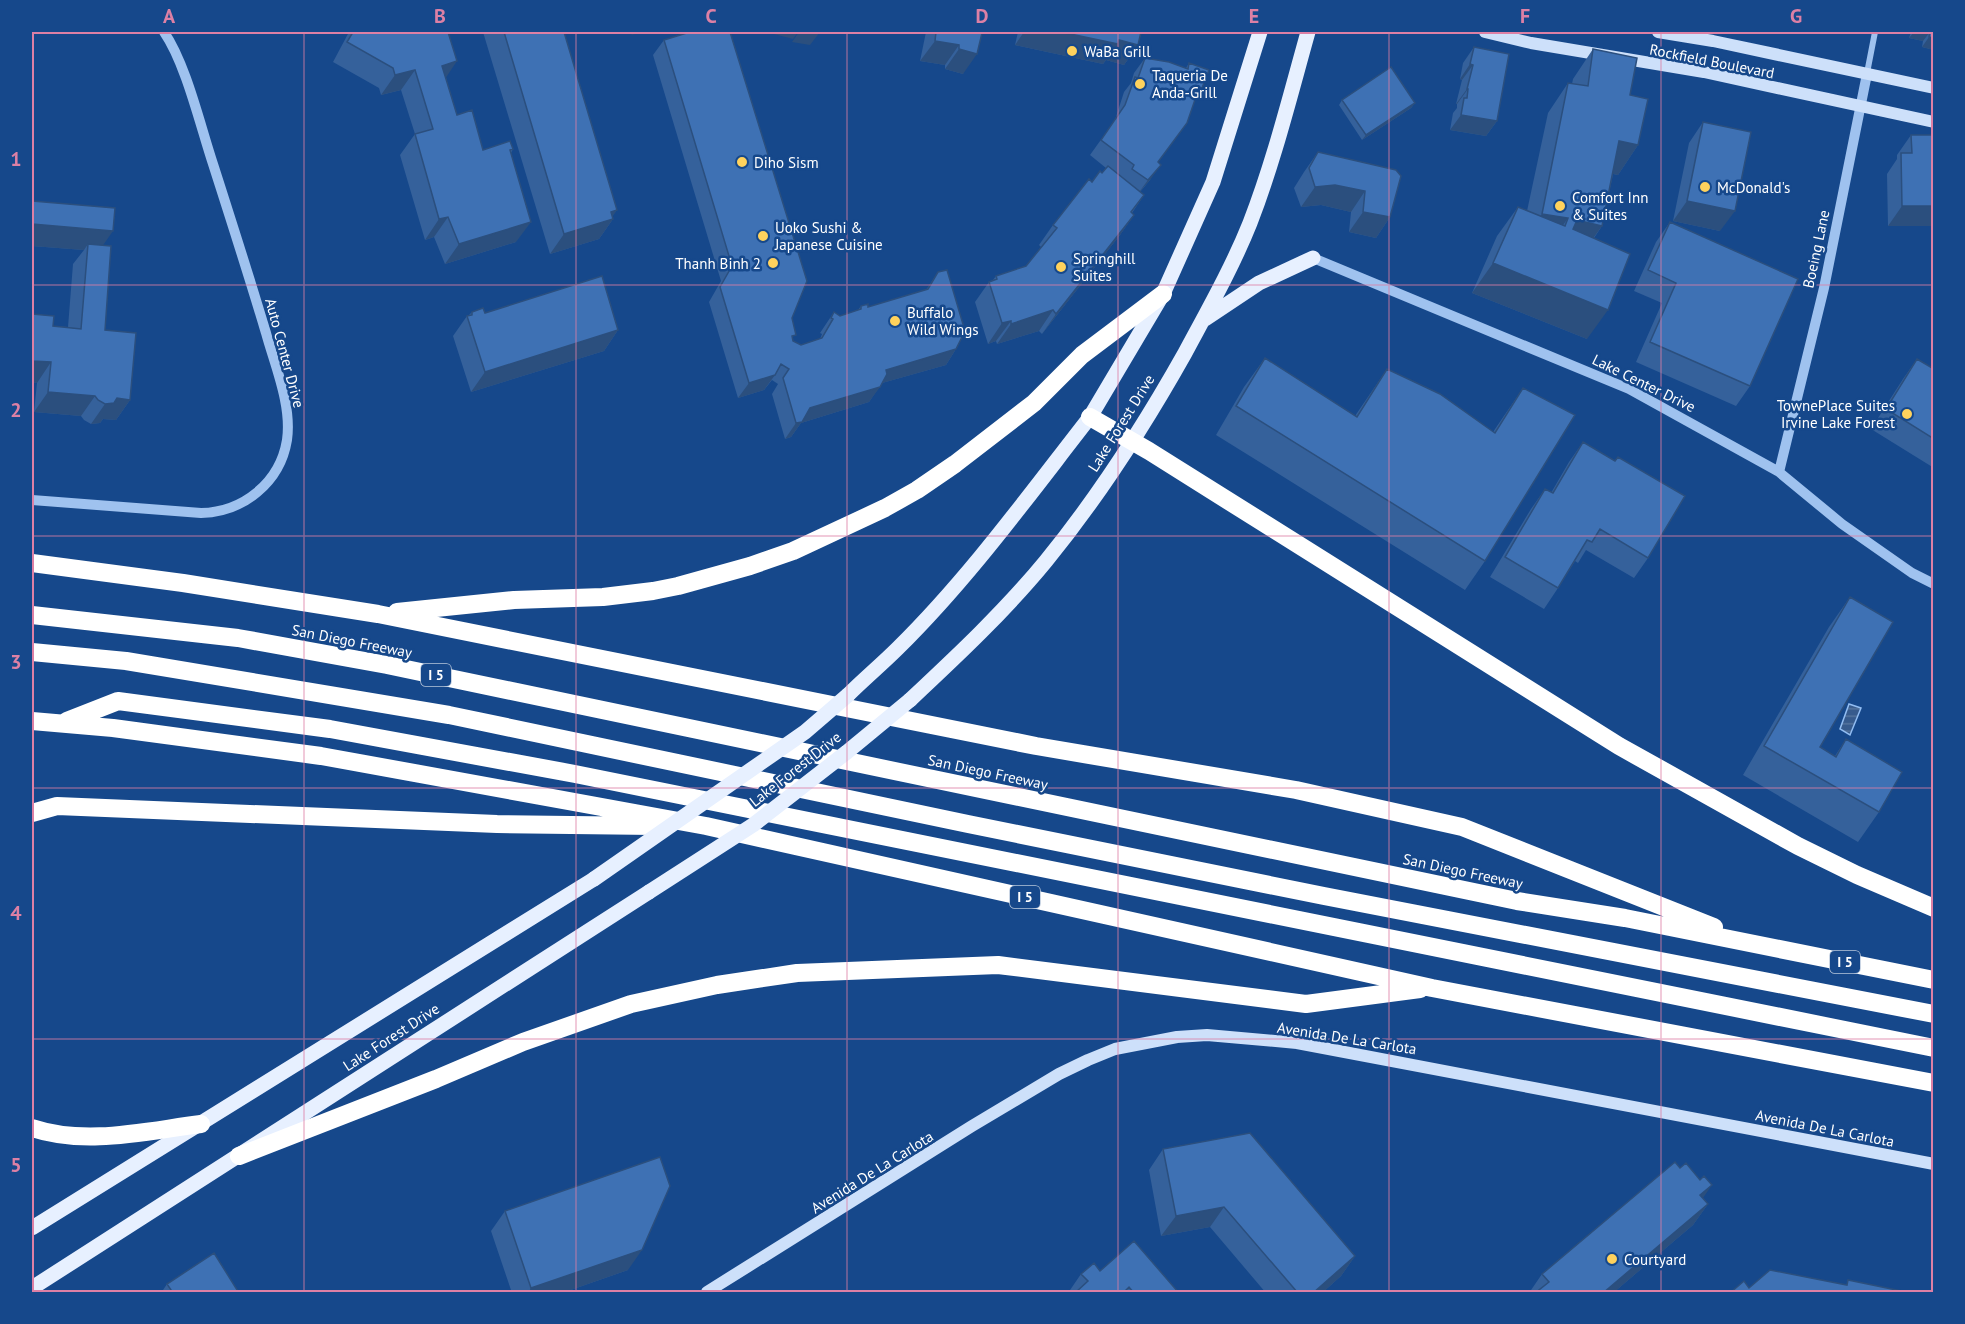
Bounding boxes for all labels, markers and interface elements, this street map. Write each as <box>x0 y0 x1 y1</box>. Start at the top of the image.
text: A <box>163 3 176 29</box>
text: B <box>434 3 446 29</box>
text: C <box>705 3 717 29</box>
text: D <box>976 3 989 29</box>
text: E <box>1249 3 1259 29</box>
text: F <box>1520 3 1530 29</box>
text: G <box>1790 3 1802 29</box>
street label: Rockfield Boulevard <box>1648 40 1776 82</box>
place label: WaBa Grill <box>1084 42 1151 61</box>
marker: WaBa Grill <box>1065 44 1079 58</box>
place label: Taqueria De Anda-Grill <box>1152 66 1228 102</box>
marker: Taqueria De Anda-Grill <box>1133 77 1147 91</box>
text: 1 <box>10 146 22 172</box>
place label: Diho Sism <box>754 153 819 172</box>
marker: Diho Sism <box>735 155 749 169</box>
place label: McDonald's <box>1717 178 1790 197</box>
marker: McDonald's <box>1698 180 1712 194</box>
place label: Comfort Inn & Suites <box>1572 188 1648 224</box>
marker: Comfort Inn & Suites <box>1553 199 1567 213</box>
street label: Boeing Lane <box>1798 208 1834 290</box>
place label: Uoko Sushi & Japanese Cuisine <box>774 218 883 254</box>
marker: Uoko Sushi & Japanese Cuisine <box>756 229 770 243</box>
place label: Springhill Suites <box>1073 249 1136 285</box>
place label: Thanh Binh 2 <box>675 254 761 273</box>
marker: Thanh Binh 2 <box>766 256 780 270</box>
marker: Springhill Suites <box>1054 260 1068 274</box>
street label: Auto Center Drive <box>261 296 309 410</box>
place label: Buffalo Wild Wings <box>907 303 979 339</box>
marker: Buffalo Wild Wings <box>888 314 902 328</box>
street label: Lake Center Drive <box>1589 350 1699 416</box>
street label: Lake Forest Drive <box>1084 371 1158 475</box>
place label: TownePlace Suites Irvine Lake Forest <box>1777 396 1895 432</box>
text: 2 <box>10 397 22 423</box>
marker: TownePlace Suites Irvine Lake Forest <box>1900 407 1914 421</box>
street label: San Diego Freeway <box>290 620 414 662</box>
text: 3 <box>10 649 22 675</box>
road number: I 5 <box>421 664 451 686</box>
street label: Lake Forest Drive <box>745 727 845 811</box>
street label: San Diego Freeway <box>926 750 1050 794</box>
street label: San Diego Freeway <box>1401 849 1525 893</box>
road number: I 5 <box>1010 886 1040 908</box>
text: 4 <box>10 900 22 926</box>
road number: I 5 <box>1830 951 1860 973</box>
street label: Lake Forest Drive <box>339 999 443 1075</box>
street label: Avenida De La Carlota <box>1276 1018 1418 1058</box>
street label: Avenida De La Carlota <box>1754 1105 1896 1151</box>
street label: Avenida De La Carlota <box>807 1127 937 1217</box>
text: 5 <box>10 1152 22 1178</box>
place label: Courtyard <box>1624 1250 1686 1269</box>
marker: Courtyard <box>1605 1252 1619 1266</box>

